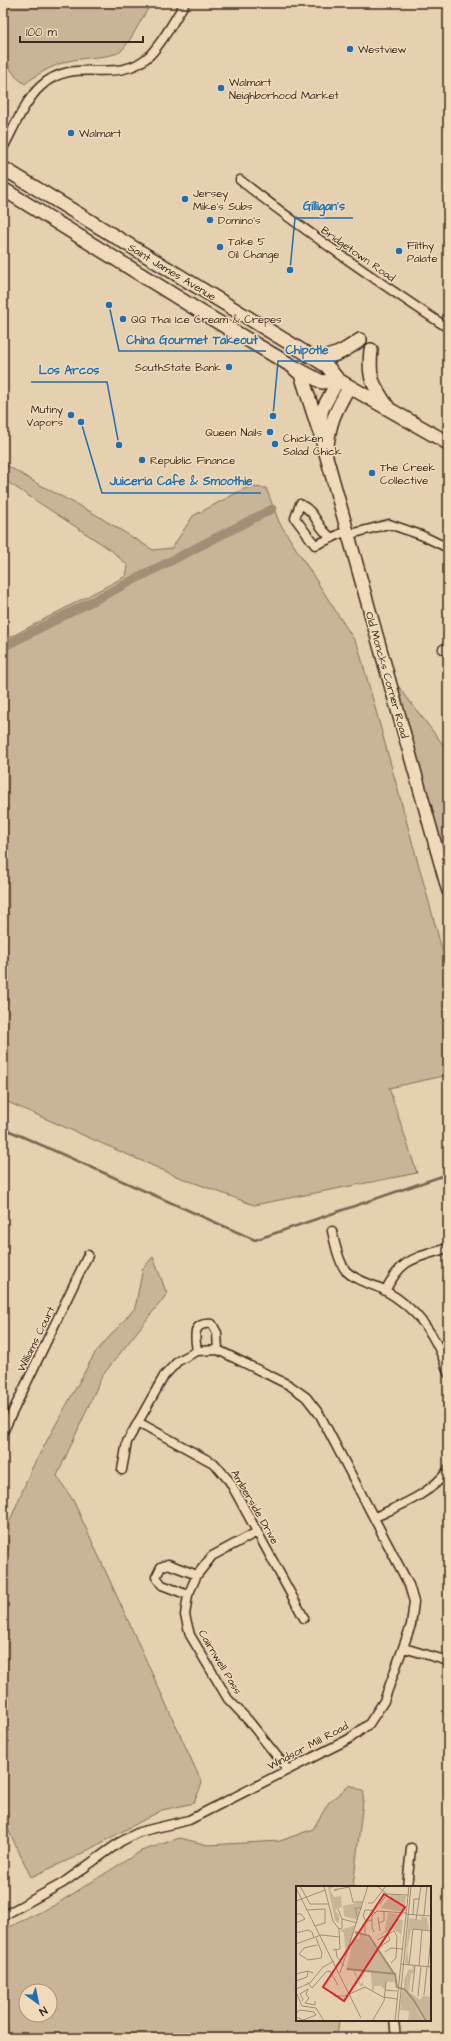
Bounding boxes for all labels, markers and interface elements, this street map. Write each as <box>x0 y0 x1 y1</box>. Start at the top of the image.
scale bar <box>20 18 143 44</box>
text: 100 m <box>26 24 57 41</box>
place label: Westview <box>358 42 407 57</box>
marker: Westview <box>345 44 355 54</box>
place label: Walmart Neighborhood Market <box>229 75 339 104</box>
marker: Walmart Neighborhood Market <box>216 83 226 93</box>
place label: Walmart <box>79 126 122 141</box>
marker: Walmart <box>66 128 76 138</box>
place label: Jersey Mike's Subs <box>193 186 253 214</box>
marker: Jersey Mike's Subs <box>180 194 190 204</box>
callout: Gilligan's <box>295 194 353 218</box>
text: Gilligan's <box>303 198 345 217</box>
place label: Domino's <box>218 213 261 228</box>
marker: Domino's <box>205 215 215 225</box>
street label: Bridgetown Road <box>317 223 398 286</box>
place label: Take 5 Oil Change <box>228 234 279 263</box>
place label: Filthy Palate <box>407 238 437 266</box>
street label: Saint James Avenue <box>125 240 219 304</box>
marker: Take 5 Oil Change <box>215 242 225 252</box>
marker: Filthy Palate <box>394 246 404 256</box>
place label: QQ Thai Ice Cream & Crepes <box>131 312 282 327</box>
marker: QQ Thai Ice Cream & Crepes <box>118 314 128 324</box>
callout: China Gourmet Takeout <box>119 327 266 351</box>
text: China Gourmet Takeout <box>126 332 258 349</box>
callout: Chipotle <box>278 337 337 361</box>
text: Chipotle <box>286 342 329 360</box>
callout: Los Arcos <box>31 358 107 382</box>
place label: SouthState Bank <box>135 360 221 375</box>
text: Los Arcos <box>39 362 99 379</box>
marker: SouthState Bank <box>224 362 234 372</box>
place label: Mutiny Vapors <box>27 402 63 430</box>
marker: Mutiny Vapors <box>66 410 76 420</box>
place label: Queen Nails <box>205 425 262 440</box>
marker: Queen Nails <box>265 427 275 437</box>
place label: Chicken Salad Chick <box>283 431 342 459</box>
marker: Chicken Salad Chick <box>270 439 280 449</box>
place label: Republic Finance <box>150 453 235 468</box>
marker: Republic Finance <box>137 455 147 465</box>
place label: The Creek Collective <box>380 460 435 488</box>
marker: The Creek Collective <box>367 468 377 478</box>
callout: Juiceria Cafe & Smoothie <box>102 469 261 493</box>
text: Juiceria Cafe & Smoothie <box>108 473 253 490</box>
street label: Old Moncks Corner Road <box>362 610 412 740</box>
street label: Williams Court <box>14 1303 59 1374</box>
street label: Amberside Drive <box>228 1467 282 1547</box>
street label: Cairnwell Pass <box>195 1627 245 1698</box>
street label: Windsor Mill Road <box>265 1718 351 1774</box>
inset map <box>296 1886 431 2021</box>
north arrow <box>18 1983 58 2023</box>
text: N <box>36 2003 50 2019</box>

